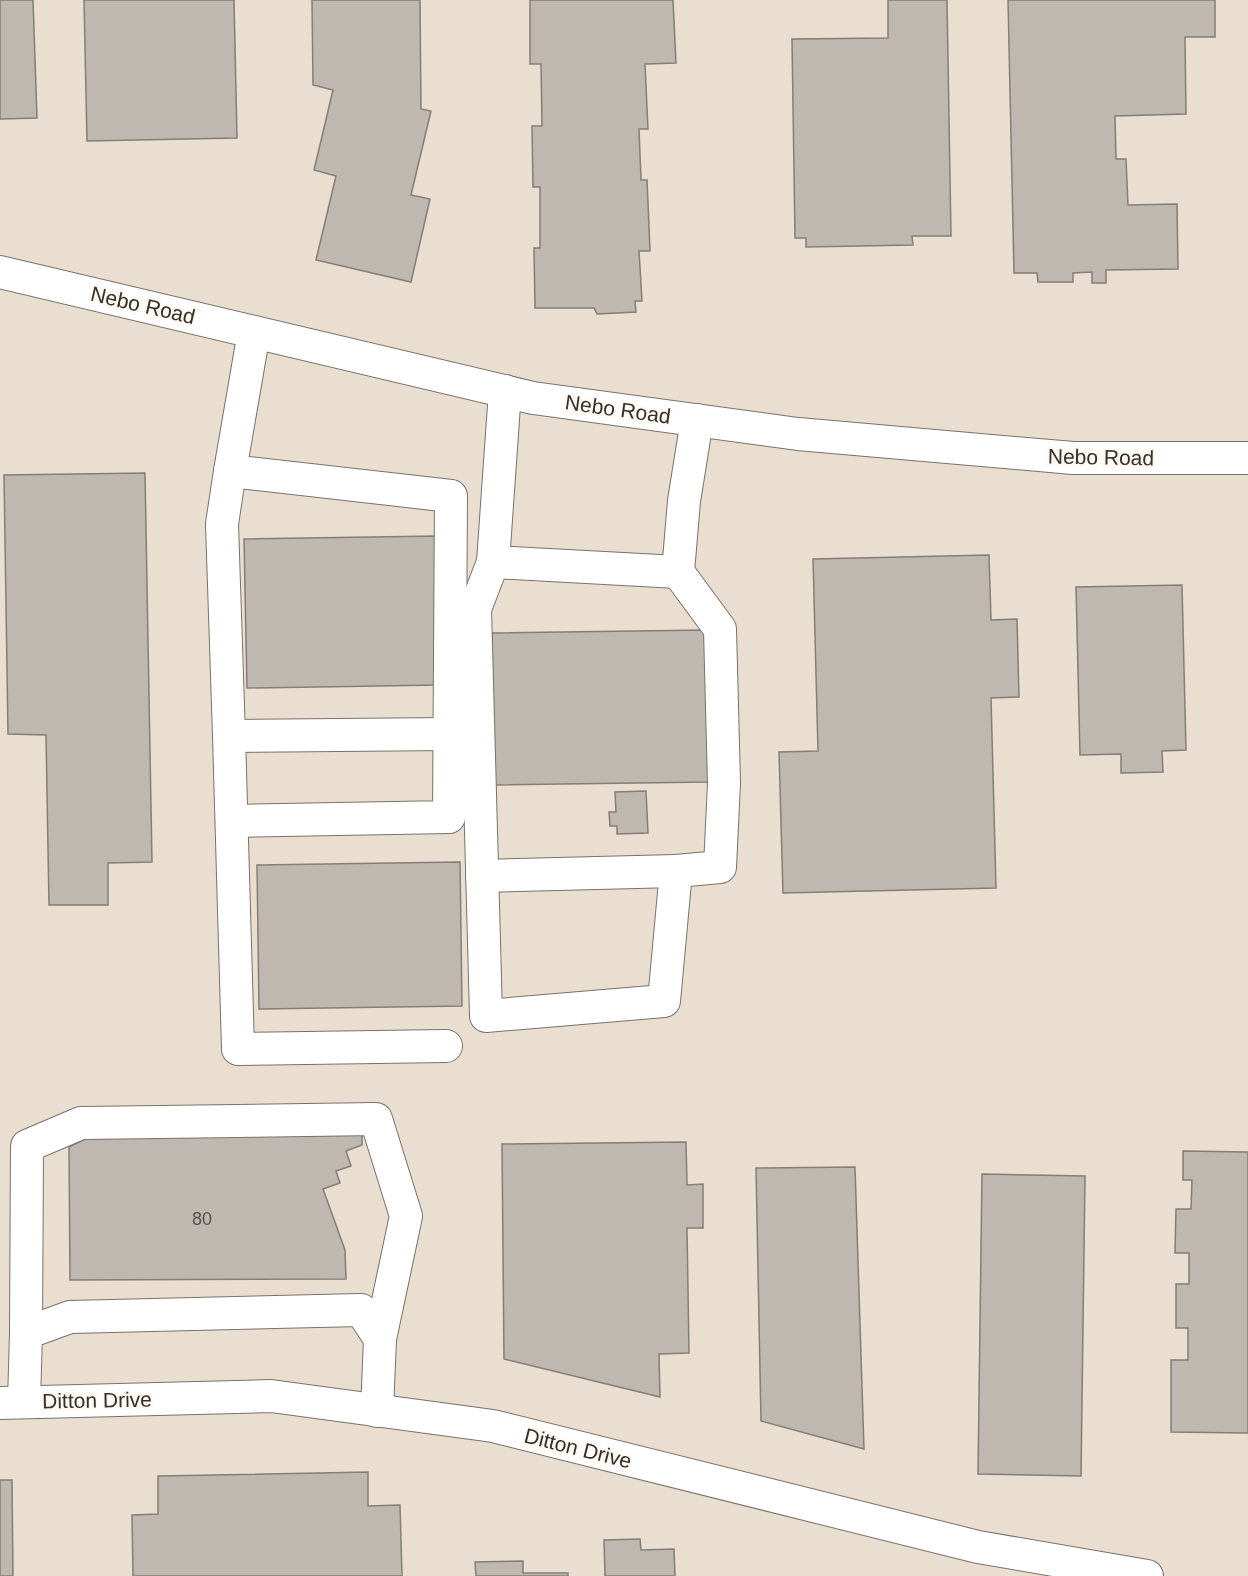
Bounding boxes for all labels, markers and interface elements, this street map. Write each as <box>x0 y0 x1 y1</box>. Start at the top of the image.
street label: Nebo Road <box>89 282 197 328</box>
street label: Nebo Road <box>564 390 672 428</box>
street label: Nebo Road <box>1048 445 1154 469</box>
house number: 80 <box>192 1209 212 1229</box>
street label: Ditton Drive <box>42 1388 152 1412</box>
street label: Ditton Drive <box>522 1424 634 1472</box>

